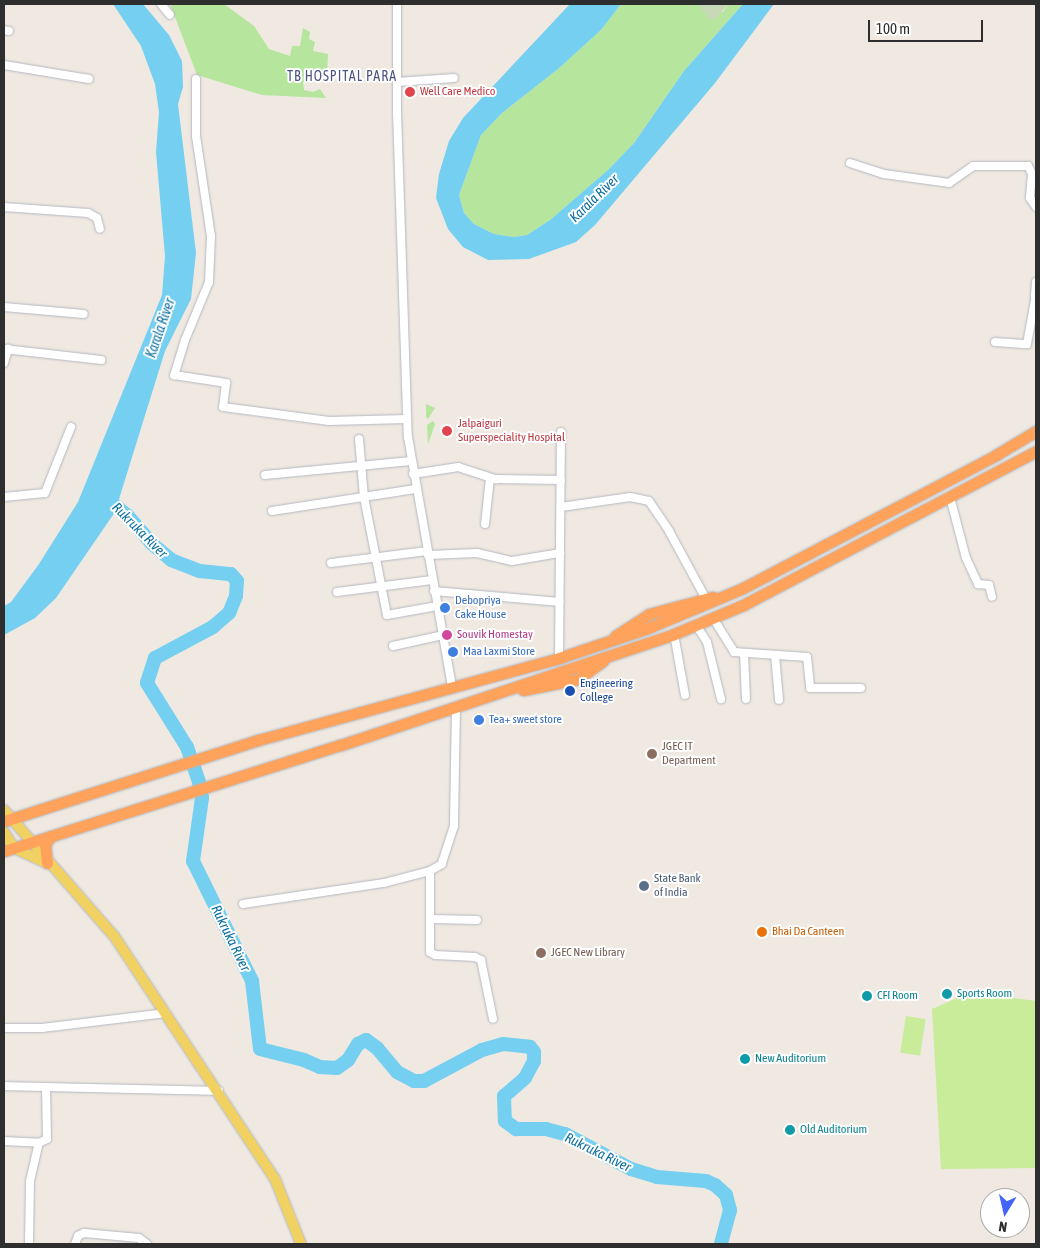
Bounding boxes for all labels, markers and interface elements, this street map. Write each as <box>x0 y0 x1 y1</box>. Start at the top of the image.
scale bar <box>870 10 985 42</box>
text: 100 m <box>876 20 910 37</box>
district label: TB HOSPITAL PARA <box>285 68 399 84</box>
place label: Well Care Medico <box>420 85 495 99</box>
marker: Well Care Medico <box>404 86 416 98</box>
water label: Karala River <box>566 171 622 225</box>
water label: Karala River <box>142 296 178 360</box>
place label: Jalpaiguri Superspeciality Hospital <box>458 417 565 445</box>
marker: Jalpaiguri Superspeciality Hospital <box>440 424 454 438</box>
water label: Rukruka River <box>109 499 171 561</box>
place label: Debopriya Cake House <box>455 594 506 622</box>
marker: Debopriya Cake House <box>439 602 451 614</box>
place label: Souvik Homestay <box>457 628 533 642</box>
marker: Souvik Homestay <box>441 629 453 641</box>
place label: Maa Laxmi Store <box>463 645 535 659</box>
marker: Maa Laxmi Store <box>447 646 459 658</box>
place label: Engineering College <box>580 677 633 705</box>
marker: Engineering College <box>564 685 576 697</box>
place label: Tea+ sweet store <box>489 713 562 727</box>
marker: Tea+ sweet store <box>473 714 485 726</box>
place label: JGEC IT Department <box>662 740 716 768</box>
marker: JGEC IT Department <box>646 748 658 760</box>
place label: State Bank of India <box>654 872 701 900</box>
marker: State Bank of India <box>638 880 650 892</box>
water label: Rukruka River <box>208 902 254 974</box>
place label: Bhai Da Canteen <box>772 925 844 939</box>
marker: Bhai Da Canteen <box>756 926 768 938</box>
place label: JGEC New Library <box>551 946 625 960</box>
marker: JGEC New Library <box>535 947 547 959</box>
place label: Sports Room <box>957 987 1012 1001</box>
marker: Sports Room <box>941 988 953 1000</box>
place label: CFI Room <box>877 989 918 1003</box>
marker: CFI Room <box>861 990 873 1002</box>
place label: New Auditorium <box>755 1052 826 1066</box>
marker: New Auditorium <box>739 1053 751 1065</box>
place label: Old Auditorium <box>800 1123 867 1137</box>
marker: Old Auditorium <box>784 1124 796 1136</box>
water label: Rukruka River <box>562 1129 634 1175</box>
north arrow <box>980 1188 1030 1238</box>
text: N <box>997 1218 1008 1235</box>

